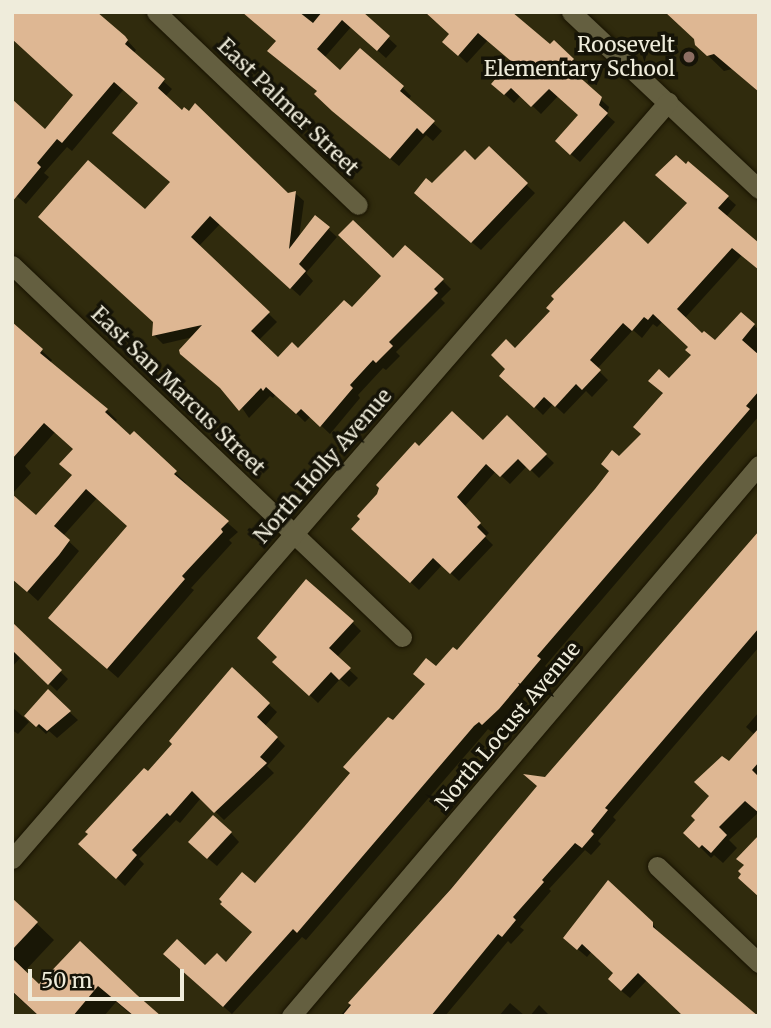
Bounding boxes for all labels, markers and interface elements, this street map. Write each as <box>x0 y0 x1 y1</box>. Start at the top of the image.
place label: Roosevelt Elementary School <box>484 32 675 82</box>
street label: East Palmer Street <box>212 33 364 181</box>
marker: Roosevelt Elementary School <box>681 49 697 65</box>
street label: East San Marcus Street <box>86 301 270 481</box>
street label: North Holly Avenue <box>249 384 397 548</box>
street label: North Locust Avenue <box>430 637 586 815</box>
scale bar <box>32 954 187 998</box>
text: 50 m <box>41 967 92 994</box>

